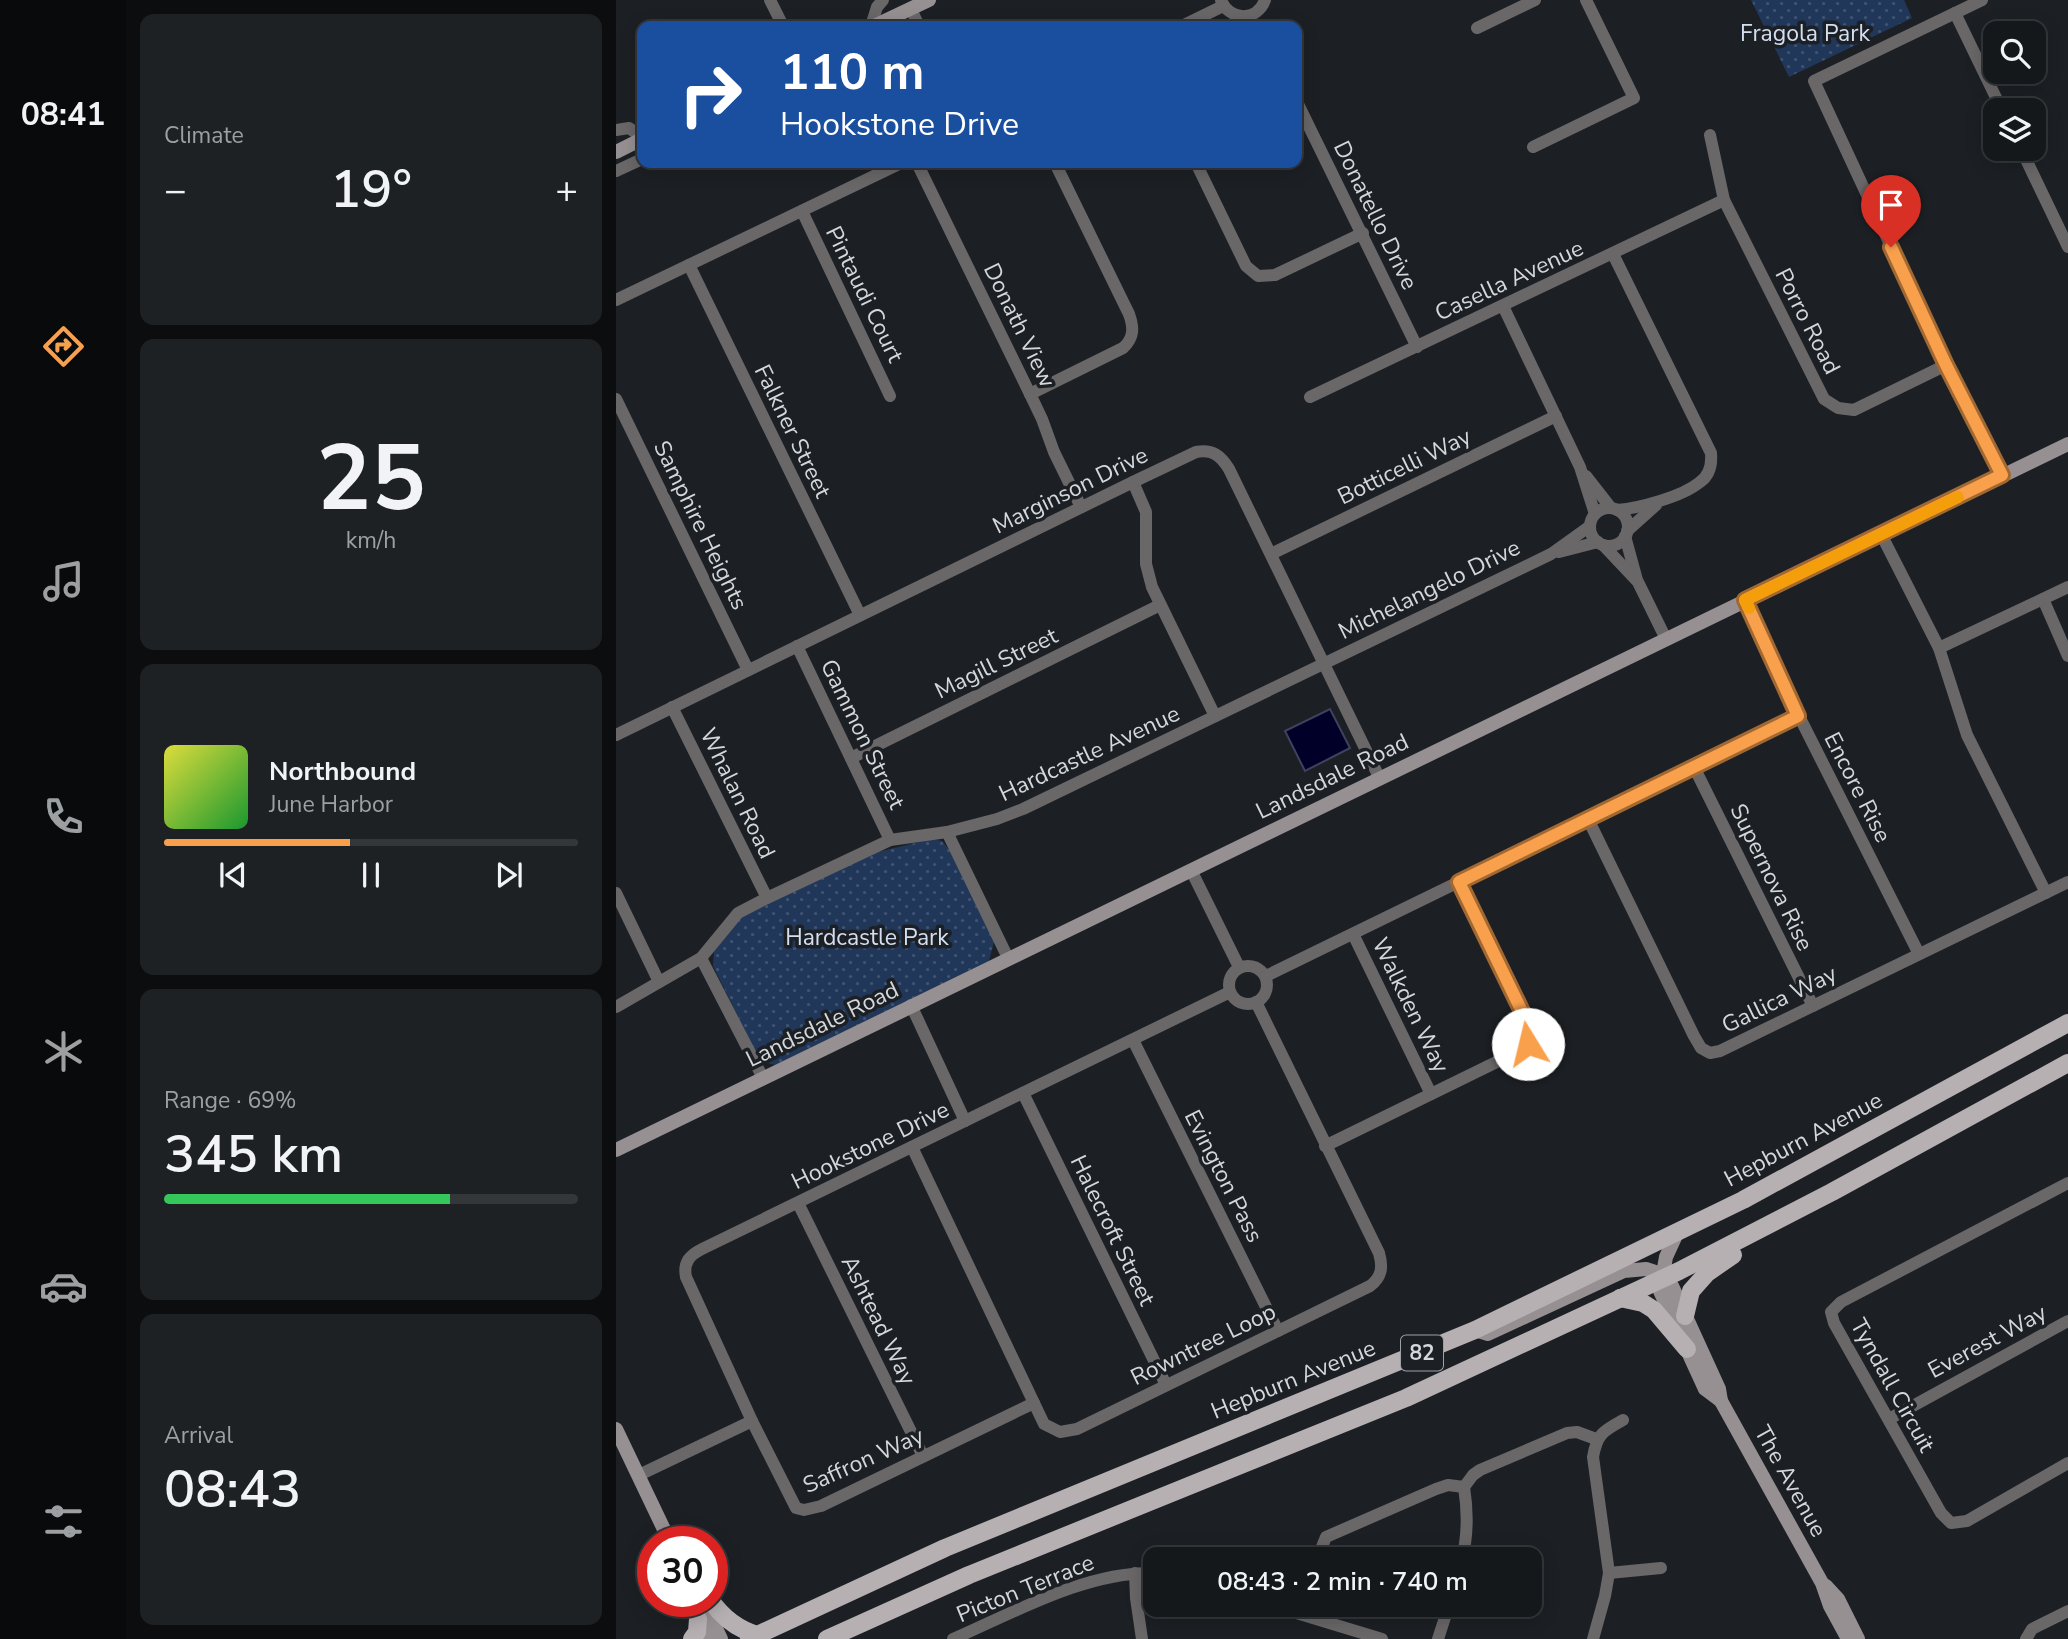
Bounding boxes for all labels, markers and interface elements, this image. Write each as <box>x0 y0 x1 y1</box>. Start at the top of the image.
park label: Fragola Park <box>1740 18 1870 49</box>
map controls <box>1983 21 2046 161</box>
button: search <box>1983 21 2046 84</box>
text: 110 m <box>780 39 924 106</box>
icon: right <box>665 49 756 140</box>
text: 08:41 <box>21 93 105 136</box>
button: layers <box>1983 98 2046 161</box>
text: Hookstone Drive <box>780 103 1019 146</box>
text: Climate <box>164 120 244 151</box>
street label: Donatello Drive <box>1326 136 1425 295</box>
text: 19° <box>330 154 412 225</box>
text: − <box>164 165 187 216</box>
text: + <box>555 165 578 216</box>
pin <box>1861 175 1921 247</box>
icon: arrive <box>1872 186 1910 224</box>
street label: Pintaudi Court <box>818 221 911 368</box>
street label: Casella Avenue <box>1430 232 1589 328</box>
street label: Donath View <box>976 258 1063 393</box>
street label: Porro Road <box>1768 263 1848 380</box>
icon: directions <box>39 322 88 371</box>
street label: Falkner Street <box>747 359 839 504</box>
text: 25 <box>316 417 426 541</box>
street label: Botticelli Way <box>1332 421 1476 512</box>
street label: Samphire Heights <box>646 435 755 615</box>
street label: Marginson Drive <box>987 439 1153 541</box>
text: km/h <box>346 525 396 556</box>
street label: Michelangelo Drive <box>1333 532 1525 647</box>
icon: music <box>39 557 88 606</box>
street label: Magill Street <box>930 620 1064 707</box>
street label: Gammon Street <box>813 654 913 815</box>
street label: Hardcastle Avenue <box>994 698 1185 809</box>
street label: Whalan Road <box>692 723 783 864</box>
street label: Landsdale Road <box>1251 726 1414 827</box>
street label: Encore Rise <box>1817 727 1899 848</box>
text: Northbound <box>269 754 416 789</box>
text: June Harbor <box>269 789 393 820</box>
icon: phone <box>39 792 88 841</box>
street label: Supernova Rise <box>1722 798 1821 956</box>
icon: previous <box>214 856 252 894</box>
icon: pause <box>352 856 390 894</box>
icon: next <box>490 856 528 894</box>
park label: Hardcastle Park <box>785 922 949 953</box>
street label: Walkden Way <box>1364 932 1457 1078</box>
street label: Gallica Way <box>1717 958 1842 1041</box>
street label: Landsdale Road <box>741 974 904 1075</box>
position arrow <box>1491 1007 1565 1081</box>
icon: climate <box>39 1027 88 1076</box>
text: Range · 69% <box>164 1085 296 1116</box>
street label: Hepburn Avenue <box>1719 1085 1888 1194</box>
street label: Hookstone Drive <box>786 1094 954 1197</box>
street label: Evington Pass <box>1177 1105 1270 1248</box>
text: 345 km <box>164 1119 343 1190</box>
street label: Halecroft Street <box>1063 1150 1163 1312</box>
street label: Ashtead Way <box>834 1250 923 1390</box>
icon: car <box>39 1262 88 1311</box>
street label: Rowntree Loop <box>1125 1296 1281 1393</box>
street label: Everest Way <box>1922 1297 2052 1386</box>
street label: Tyndall Circuit <box>1843 1313 1943 1458</box>
street label: Hepburn Avenue <box>1206 1332 1380 1427</box>
road number: 82 <box>1401 1336 1443 1370</box>
text: Arrival <box>164 1420 233 1451</box>
street label: Saffron Way <box>798 1420 929 1501</box>
street label: The Avenue <box>1747 1420 1834 1543</box>
text: 08:43 <box>164 1454 301 1525</box>
icon: filters <box>39 1497 88 1546</box>
speed limit sign: 30 <box>637 1526 728 1617</box>
street label: Picton Terrace <box>952 1547 1099 1630</box>
text: 08:43 · 2 min · 740 m <box>1217 1564 1468 1599</box>

